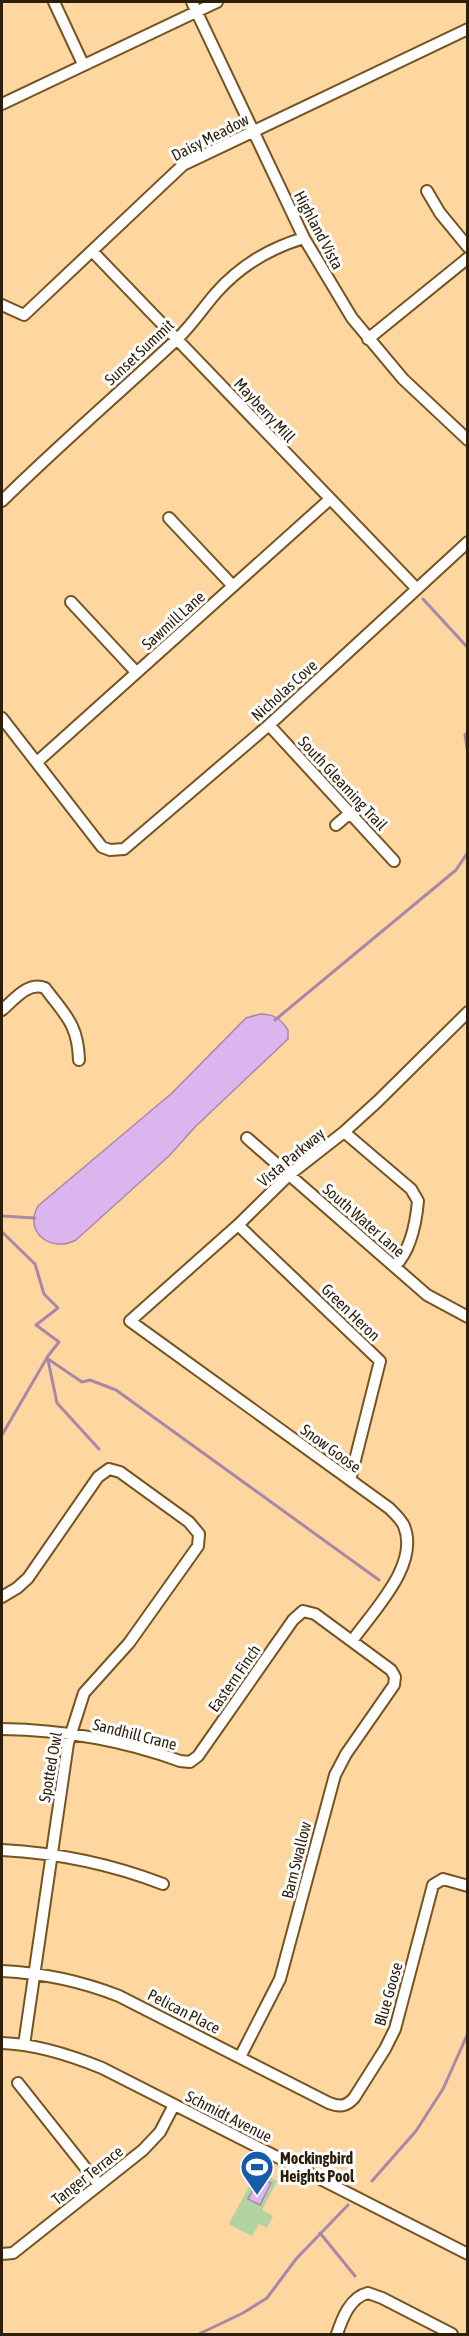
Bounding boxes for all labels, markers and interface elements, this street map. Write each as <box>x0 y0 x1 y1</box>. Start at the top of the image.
street label: Daisy Meadow <box>168 110 253 165</box>
street label: Highland Vista <box>290 188 347 273</box>
street label: Sunset Summit <box>101 315 177 388</box>
street label: Mayberry Mill <box>230 374 300 447</box>
street label: Sawmill Lane <box>138 587 208 653</box>
street label: Nicholas Cove <box>247 656 321 724</box>
street label: South Gleaming Trail <box>294 732 392 835</box>
street label: Vista Parkway <box>254 1124 329 1191</box>
street label: South Water Lane <box>319 1180 409 1260</box>
street label: Green Heron <box>318 1280 384 1344</box>
street label: Snow Goose <box>297 1420 365 1476</box>
street label: Eastern Finch <box>204 1641 264 1715</box>
street label: Sandhill Crane <box>91 1715 179 1753</box>
street label: Spotted Owl <box>35 1730 66 1804</box>
street label: Barn Swallow <box>278 1819 314 1900</box>
street label: Blue Goose <box>370 1960 406 2028</box>
street label: Pelican Place <box>145 1985 223 2037</box>
street label: Schmidt Avenue <box>183 2087 275 2145</box>
street label: Tanger Terrace <box>48 2142 127 2209</box>
sports icon: Mockingbird Heights Pool <box>239 2149 275 2196</box>
place label: Mockingbird Heights Pool <box>280 2149 355 2185</box>

